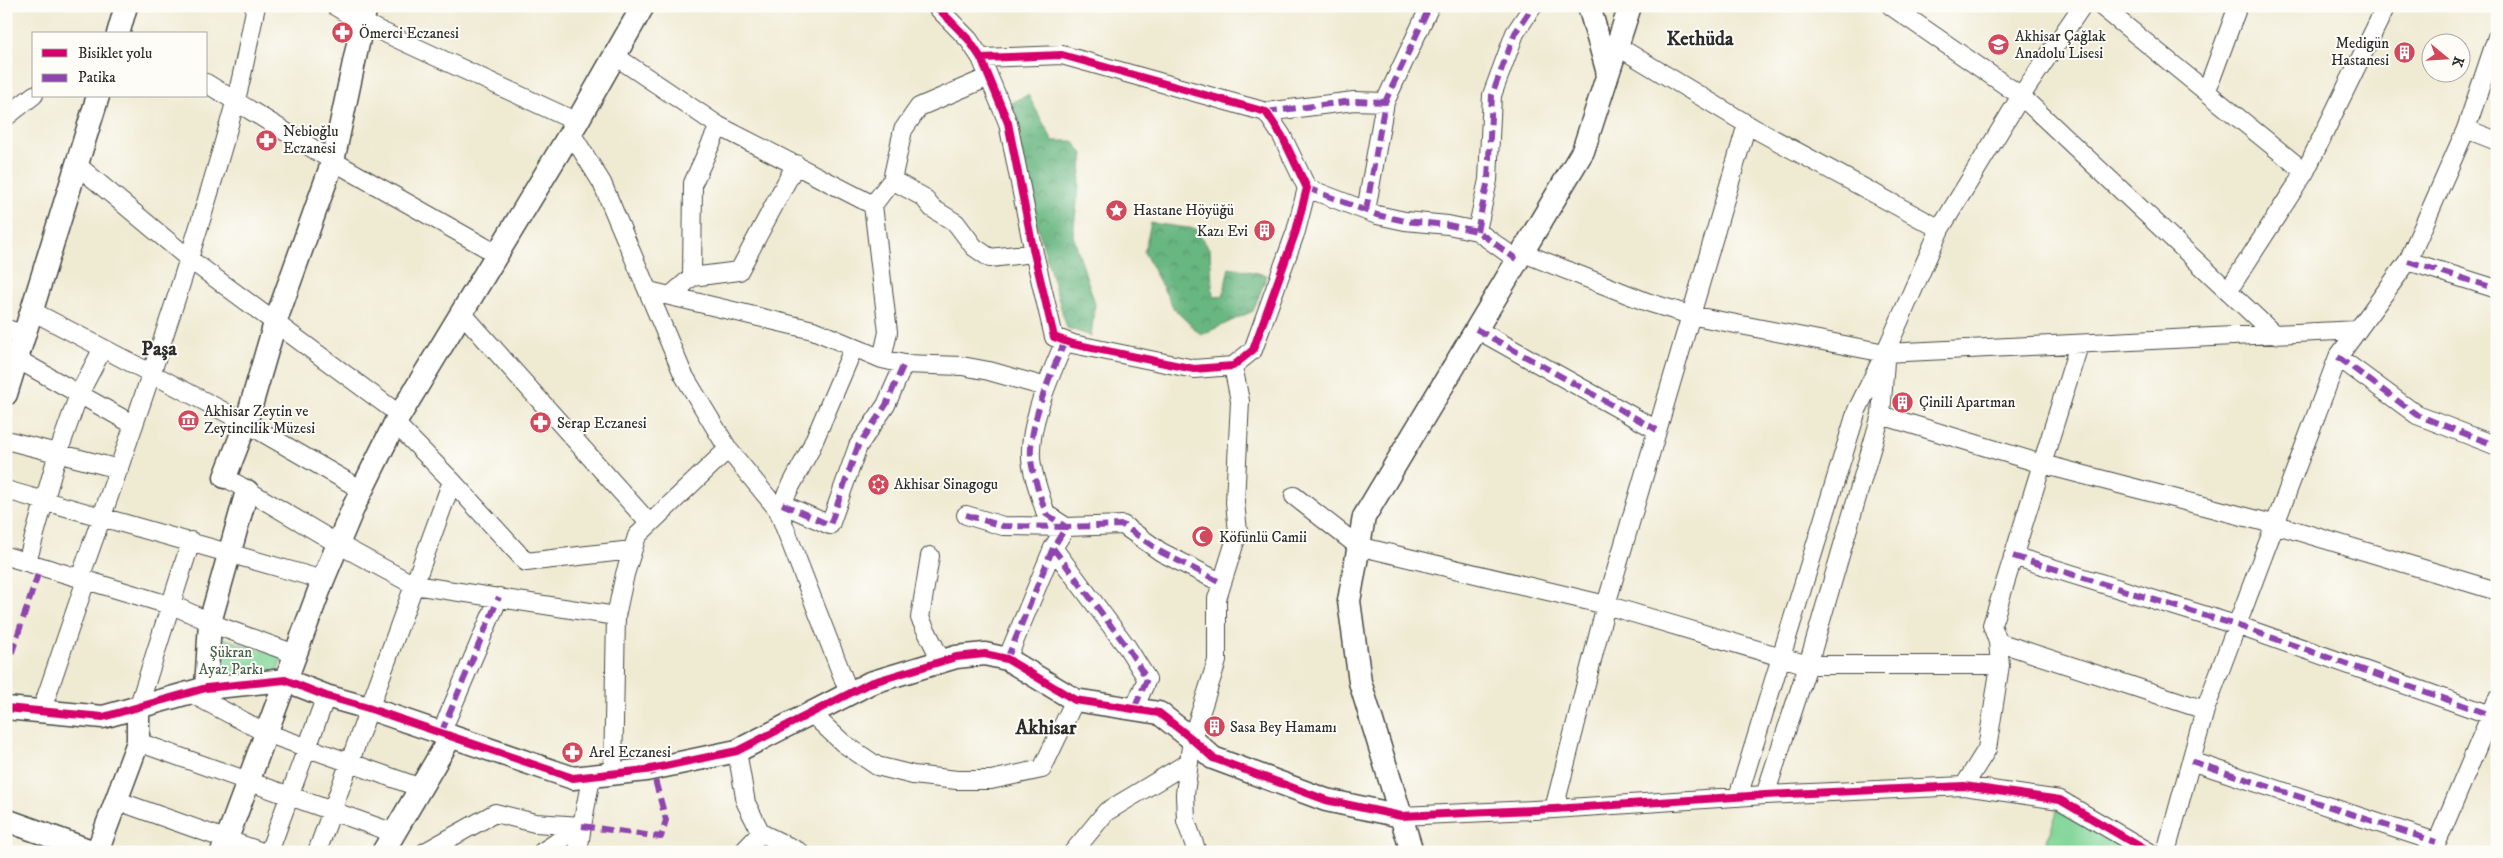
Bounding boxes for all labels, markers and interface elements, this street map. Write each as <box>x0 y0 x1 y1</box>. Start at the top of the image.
pharmacy icon: Ömerci Eczanesi <box>331 21 355 45</box>
place label: Ömerci Eczanesi <box>359 24 459 43</box>
district label: Kethüda <box>1666 27 1734 52</box>
place label: Akhisar Çağlak Anadolu Lisesi <box>2015 27 2106 63</box>
legend <box>32 32 208 98</box>
north arrow <box>2420 32 2470 82</box>
school or university icon: Akhisar Çağlak Anadolu Lisesi <box>1987 33 2011 57</box>
place label: Medigün Hastanesi <box>2331 34 2389 70</box>
building icon: Medigün Hastanesi <box>2393 40 2417 64</box>
text: Bisiklet yolu <box>78 44 152 63</box>
text: K <box>2447 54 2467 70</box>
text: Patika <box>78 68 116 87</box>
place label: Nebioğlu Eczanesi <box>283 122 338 158</box>
pharmacy icon: Nebioğlu Eczanesi <box>255 128 279 152</box>
place icon: Hastane Höyüğü <box>1105 198 1129 222</box>
place label: Hastane Höyüğü <box>1133 201 1234 220</box>
building icon: Kazı Evi <box>1252 219 1276 243</box>
place label: Kazı Evi <box>1197 222 1248 241</box>
district label: Paşa <box>141 337 177 362</box>
building icon: Çinili Apartman <box>1891 390 1915 414</box>
place label: Çinili Apartman <box>1919 393 2016 412</box>
place label: Akhisar Zeytin ve Zeytincilik Müzesi <box>204 402 315 438</box>
museum icon: Akhisar Zeytin ve Zeytincilik Müzesi <box>176 408 200 432</box>
pharmacy icon: Serap Eczanesi <box>529 411 553 435</box>
place label: Serap Eczanesi <box>557 414 647 433</box>
synagogue icon: Akhisar Sinagogu <box>866 472 890 496</box>
place label: Akhisar Sinagogu <box>894 475 998 494</box>
mosque icon: Köfünlü Camii <box>1191 525 1215 549</box>
place label: Köfünlü Camii <box>1219 528 1307 547</box>
park label: Şükran Ayaz Parkı <box>199 643 263 679</box>
building icon: Sasa Bey Hamamı <box>1202 715 1226 739</box>
district label: Akhisar <box>1015 716 1077 741</box>
place label: Sasa Bey Hamamı <box>1230 718 1337 737</box>
pharmacy icon: Arel Eczanesi <box>561 740 585 764</box>
place label: Arel Eczanesi <box>589 743 671 762</box>

